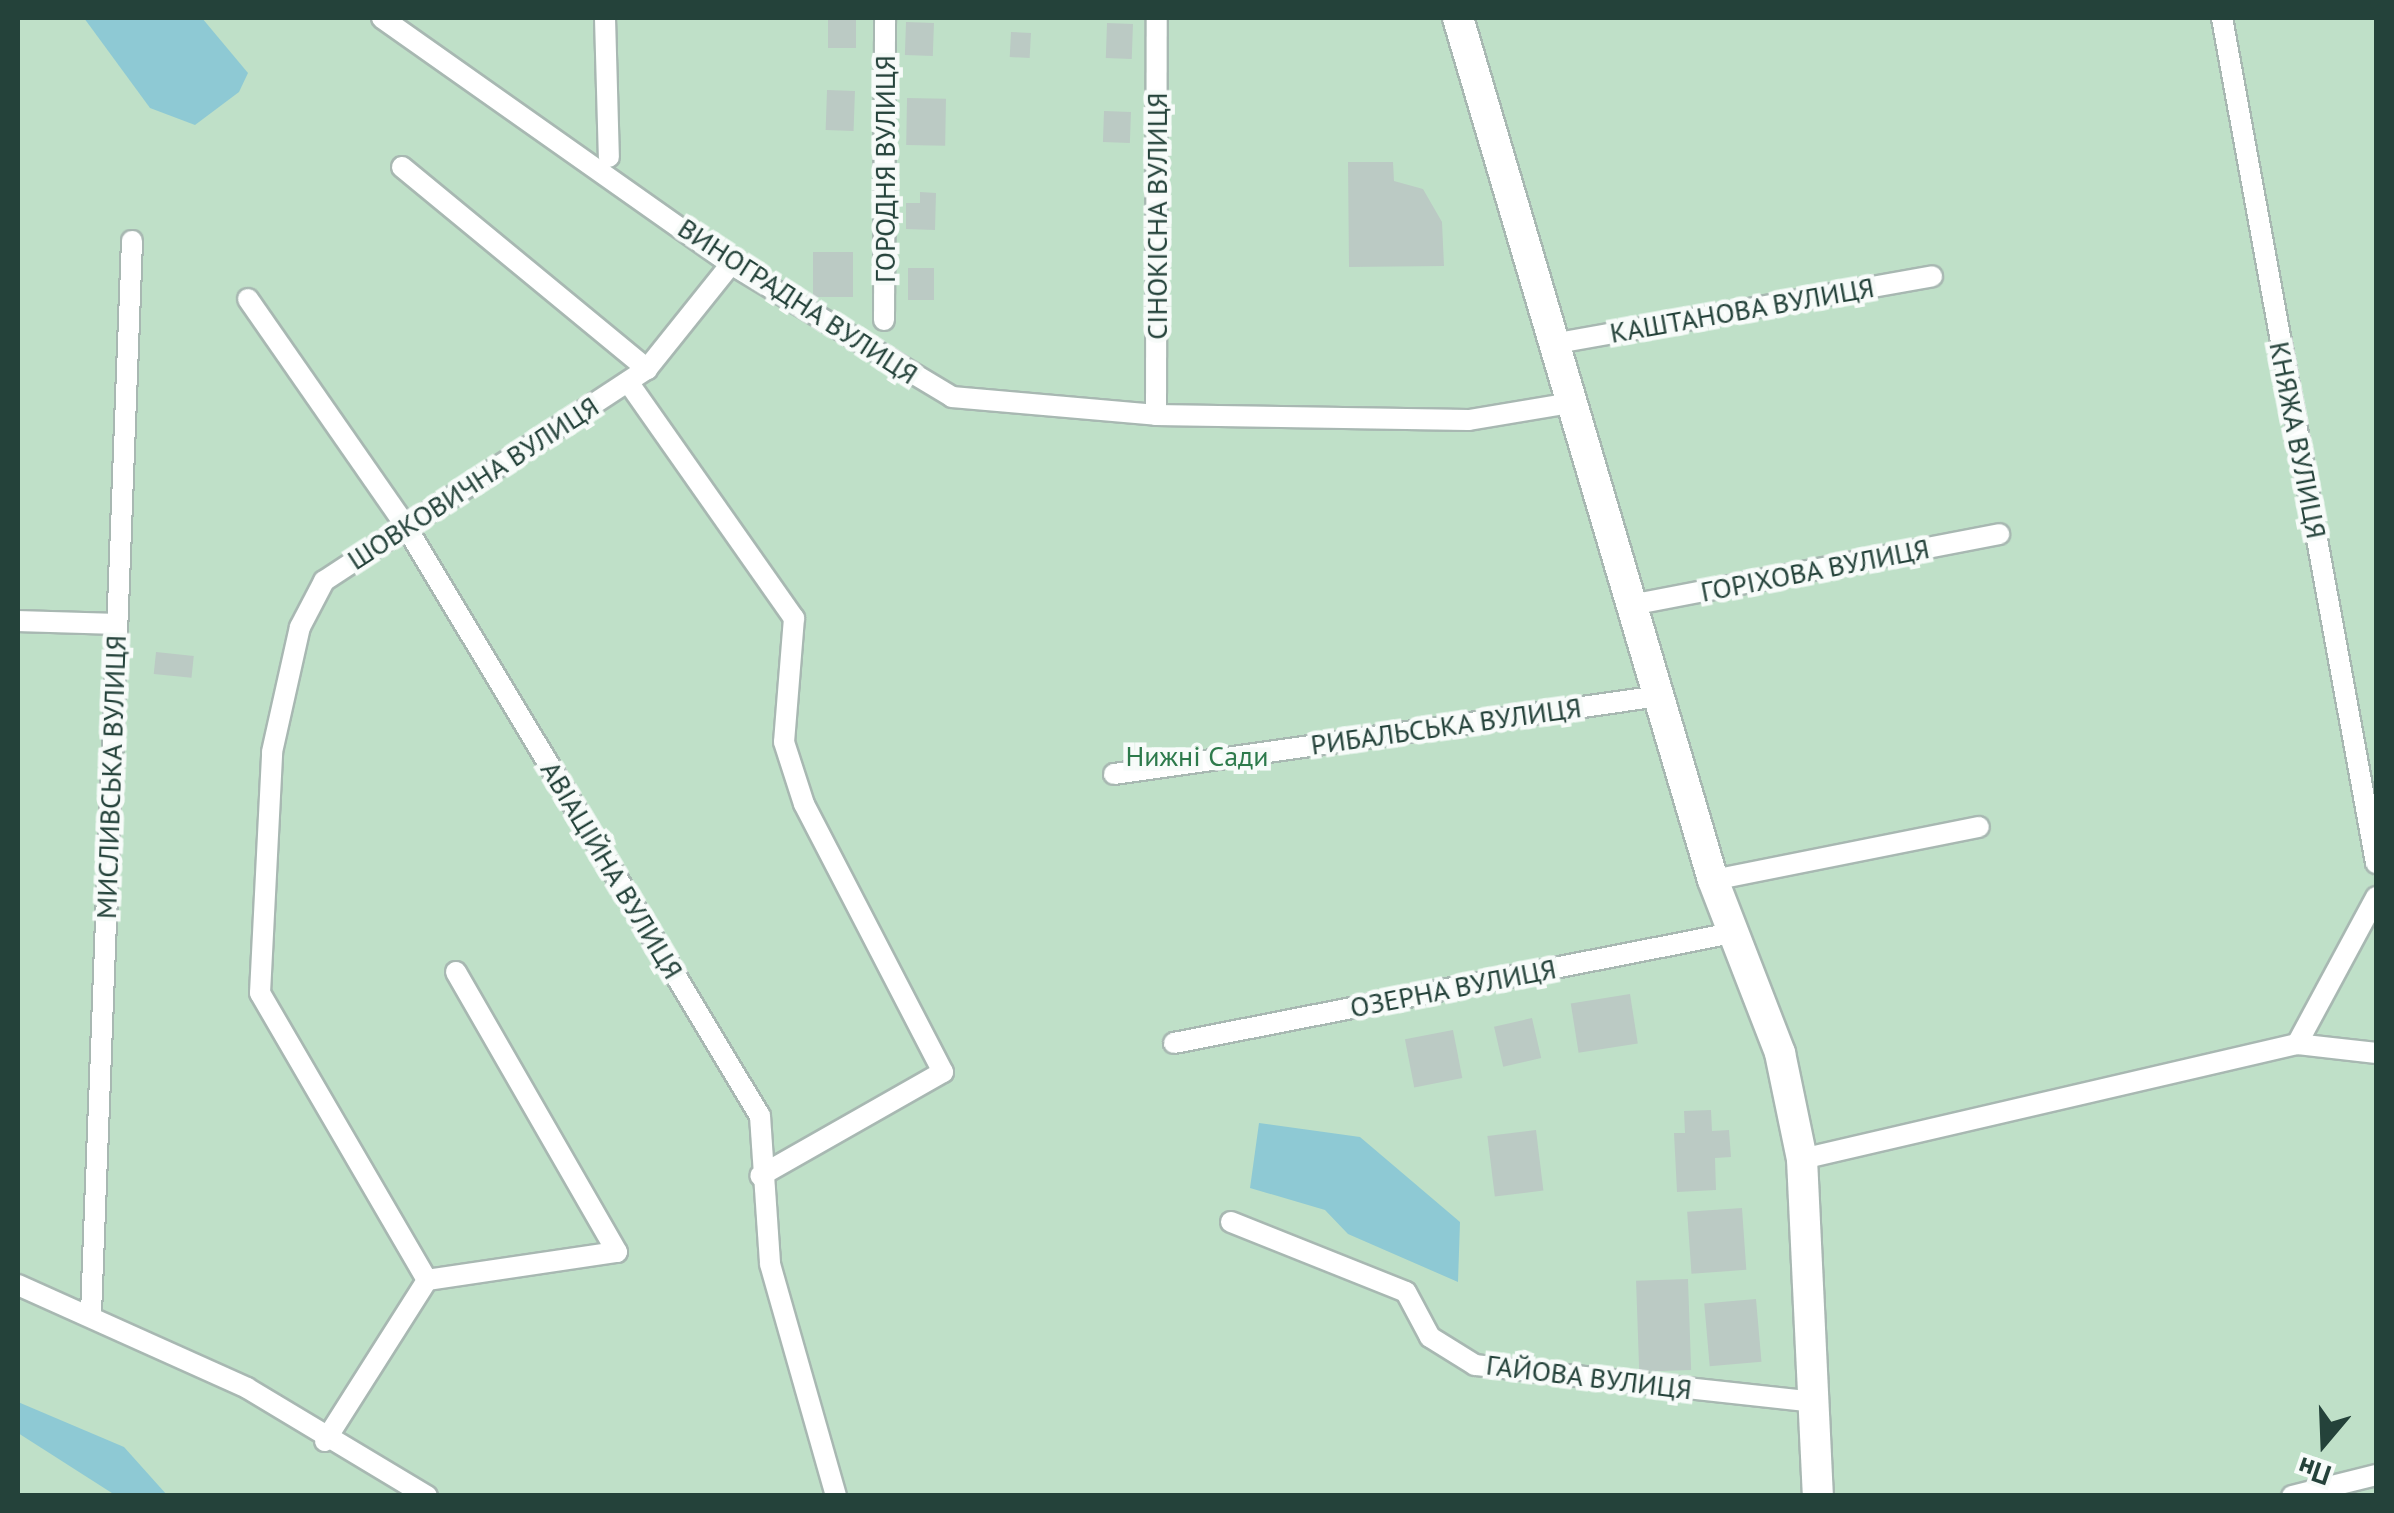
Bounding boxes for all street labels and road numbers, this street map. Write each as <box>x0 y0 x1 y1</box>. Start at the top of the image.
street label: ГОРОДНЯ ВУЛИЦЯ <box>868 55 902 283</box>
street label: СІНОКІСНА ВУЛИЦЯ <box>1140 92 1174 340</box>
street label: ВИНОГРАДНА ВУЛИЦЯ <box>671 211 925 391</box>
street label: КАШТАНОВА ВУЛИЦЯ <box>1607 270 1877 350</box>
street label: КНЯЖА ВУЛИЦЯ <box>2262 338 2334 542</box>
street label: ШОВКОВИЧНА ВУЛИЦЯ <box>341 389 605 577</box>
street label: ГОРІХОВА ВУЛИЦЯ <box>1697 531 1933 609</box>
street label: МИСЛИВСЬКА ВУЛИЦЯ <box>89 634 133 920</box>
street label: РИБАЛЬСЬКА ВУЛИЦЯ <box>1308 690 1584 762</box>
street label: АВІАЦІЙНА ВУЛИЦЯ <box>533 755 691 985</box>
street label: ОЗЕРНА ВУЛИЦЯ <box>1347 951 1559 1025</box>
street label: ГАЙОВА ВУЛИЦЯ <box>1484 1348 1694 1406</box>

